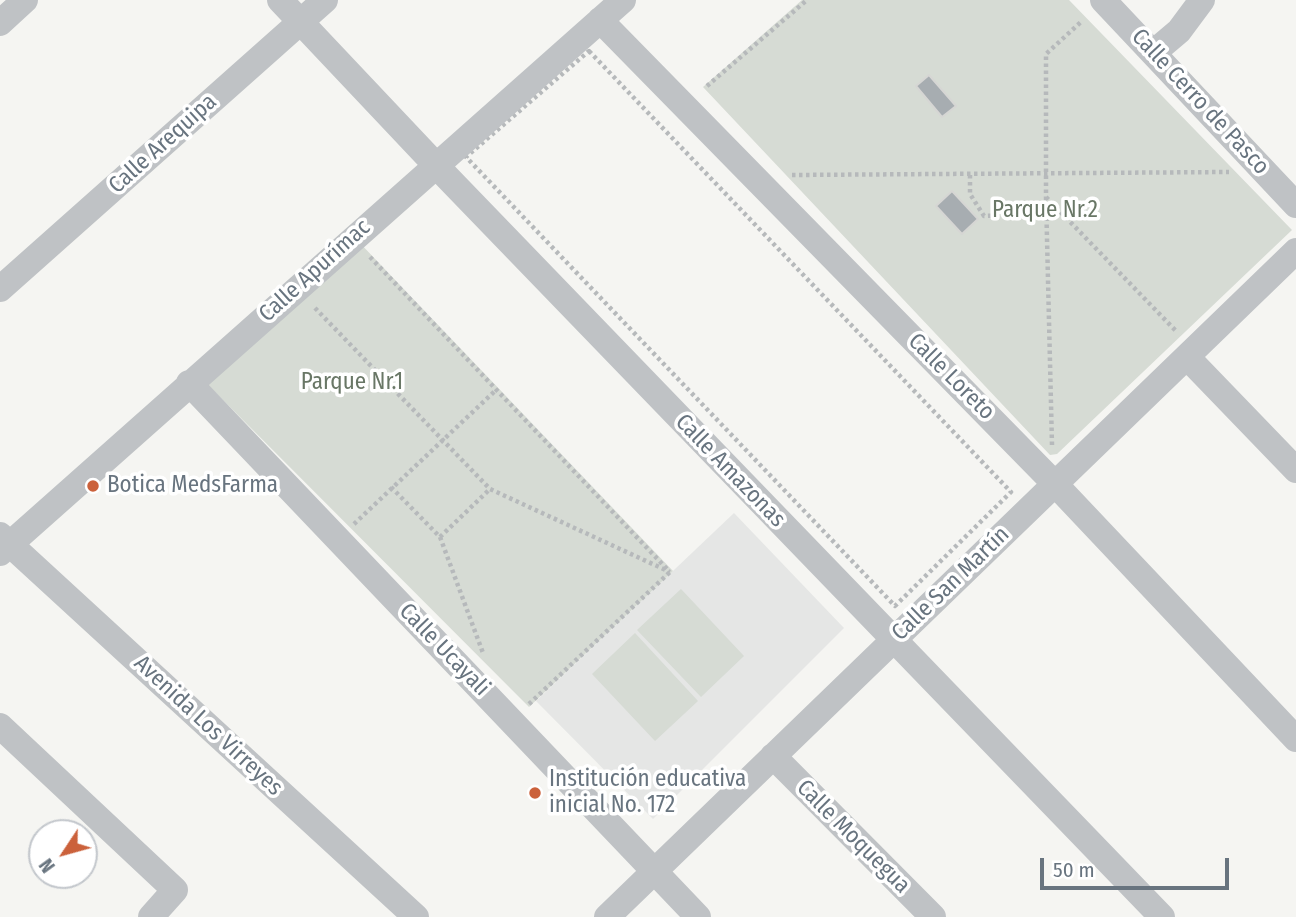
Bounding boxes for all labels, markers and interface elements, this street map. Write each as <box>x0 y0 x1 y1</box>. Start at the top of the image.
street label: Calle Cerro de Pasco <box>1125 23 1275 181</box>
street label: Calle Arequipa <box>103 88 223 200</box>
park label: Parque Nr.2 <box>992 197 1098 225</box>
street label: Calle Apurímac <box>254 214 376 328</box>
street label: Calle Loreto <box>902 328 1000 426</box>
park label: Parque Nr.1 <box>301 369 403 397</box>
street label: Calle Amazonas <box>669 409 791 533</box>
place label: Botica MedsFarma <box>107 472 278 500</box>
marker: Botica MedsFarma <box>85 478 101 494</box>
street label: Calle San Martín <box>887 521 1015 647</box>
street label: Calle Ucayali <box>393 598 495 702</box>
street label: Avenida Los Virreyes <box>128 650 288 802</box>
place label: Institución educativa inicial No. 172 <box>549 766 746 820</box>
street label: Calle Moquegua <box>790 774 916 900</box>
marker: Institución educativa inicial No. 172 <box>527 785 543 801</box>
north arrow <box>28 819 98 889</box>
scale bar <box>1044 844 1233 888</box>
text: N <box>35 854 60 877</box>
text: 50 m <box>1053 857 1095 883</box>

